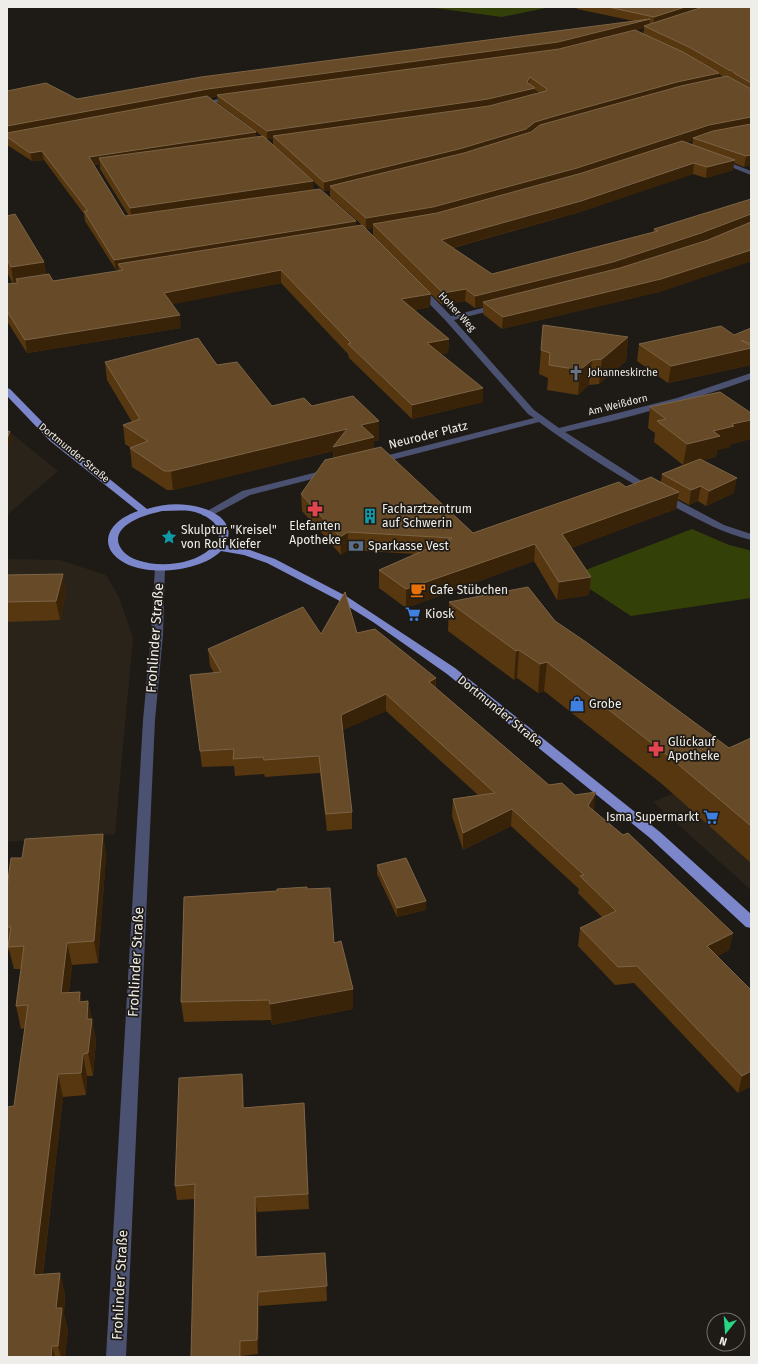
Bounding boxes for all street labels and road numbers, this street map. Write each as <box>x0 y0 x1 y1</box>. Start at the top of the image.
street label: Hoher Weg <box>436 290 479 335</box>
street label: Am Weißdorn <box>587 392 649 418</box>
street label: Neuroder Platz <box>387 418 469 452</box>
street label: Dortmunder Straße <box>36 421 112 485</box>
street label: Frohlinder Straße <box>143 582 167 694</box>
street label: Dortmunder Straße <box>455 673 545 749</box>
street label: Frohlinder Straße <box>125 906 147 1018</box>
street label: Frohlinder Straße <box>109 1229 131 1341</box>

